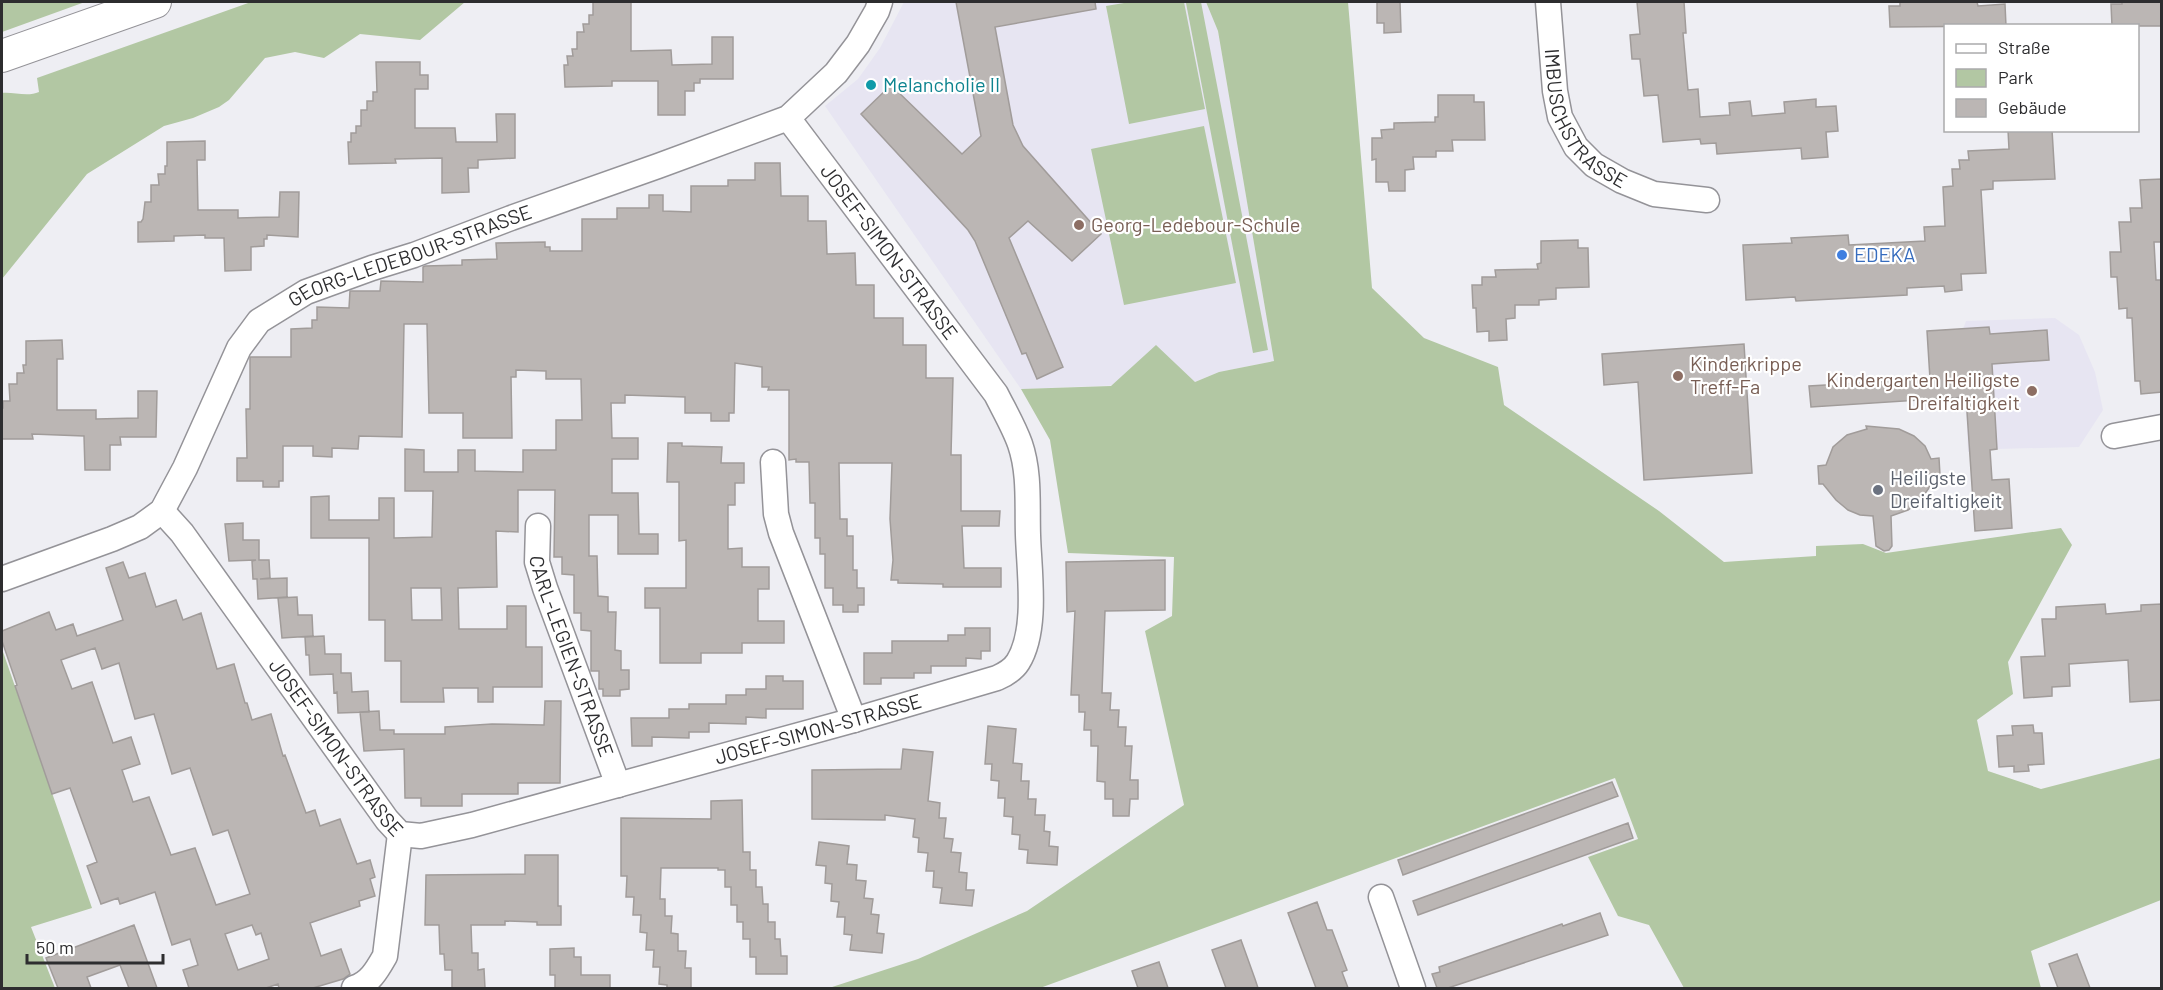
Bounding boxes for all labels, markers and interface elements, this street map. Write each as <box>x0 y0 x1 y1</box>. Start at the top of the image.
legend <box>1944 24 2139 132</box>
text: Straße <box>1998 36 2050 58</box>
street label: IMBUSCHSTRASSE <box>1541 48 1632 192</box>
text: Park <box>1998 66 2033 88</box>
place label: Melancholie II <box>883 72 1000 96</box>
marker: Melancholie II <box>864 78 878 92</box>
text: Gebäude <box>1998 96 2067 118</box>
street label: JOSEF-SIMON-STRASSE <box>816 159 964 344</box>
street label: GEORG-LEDEBOUR-STRASSE <box>283 199 534 311</box>
place label: Georg-Ledebour-Schule <box>1091 212 1300 236</box>
marker: Georg-Ledebour-Schule <box>1072 218 1086 232</box>
place label: EDEKA <box>1854 242 1915 266</box>
marker: EDEKA <box>1835 248 1849 262</box>
place label: Kinderkrippe Treff-Fa <box>1690 351 1802 398</box>
place label: Kindergarten Heiligste Dreifaltigkeit <box>1826 367 2020 414</box>
marker: Kinderkrippe Treff-Fa <box>1671 369 1685 383</box>
marker: Kindergarten Heiligste Dreifaltigkeit <box>2025 384 2039 398</box>
place label: Heiligste Dreifaltigkeit <box>1890 465 2003 512</box>
marker: Heiligste Dreifaltigkeit <box>1871 483 1885 497</box>
street label: CARL-LEGIEN-STRASSE <box>526 555 619 760</box>
street label: JOSEF-SIMON-STRASSE <box>265 654 409 841</box>
street label: JOSEF-SIMON-STRASSE <box>712 688 924 769</box>
scale bar <box>27 927 164 965</box>
text: 50 m <box>36 936 74 958</box>

